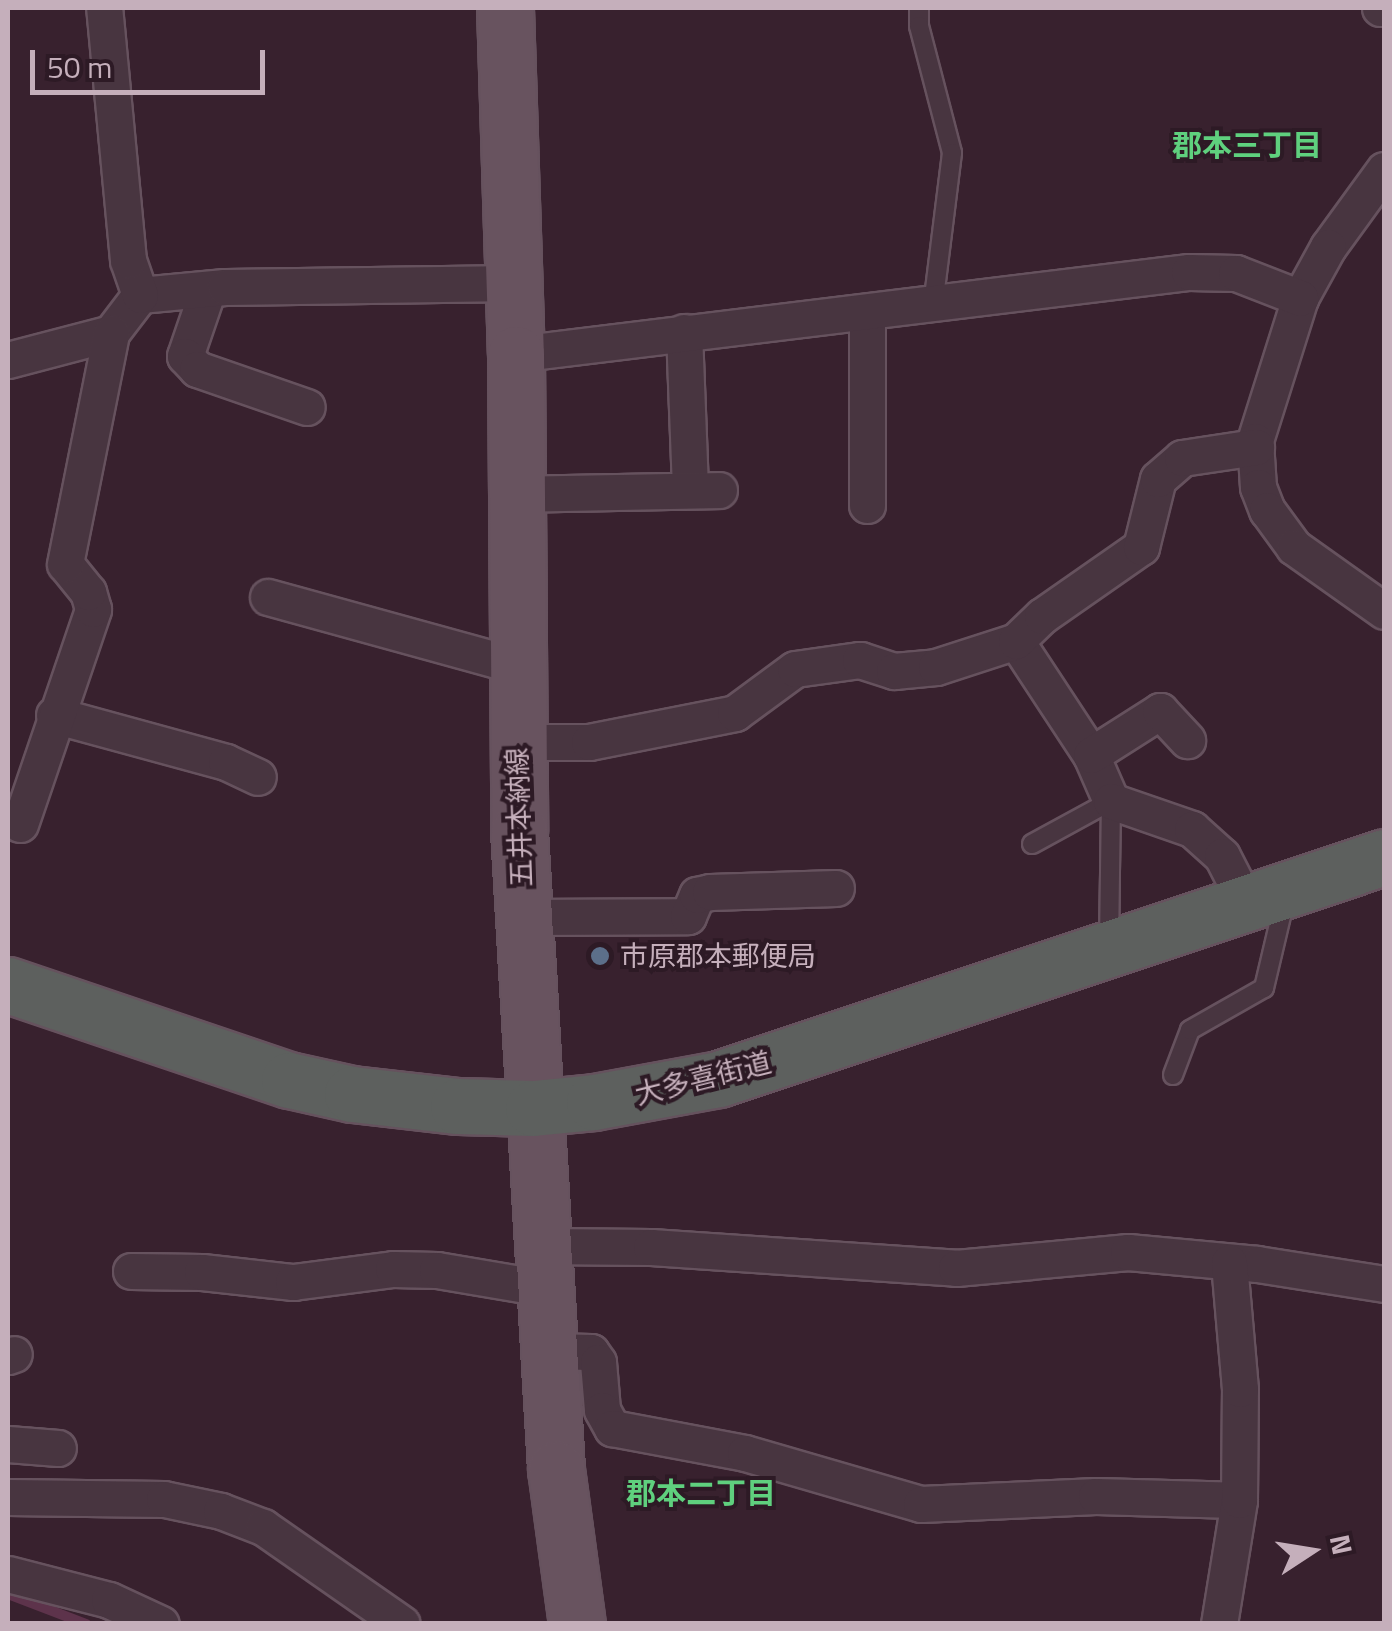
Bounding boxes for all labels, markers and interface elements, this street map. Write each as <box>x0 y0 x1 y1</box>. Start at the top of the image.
scale bar <box>35 30 270 92</box>
text: 50 m <box>47 44 112 90</box>
district label: 郡本三丁目 <box>1172 127 1322 163</box>
street label: 五井本納線 <box>500 746 538 888</box>
place label: 市原郡本郵便局 <box>620 939 816 973</box>
marker: 市原郡本郵便局 <box>589 945 611 967</box>
street label: 大多喜街道 <box>631 1045 775 1111</box>
district label: 郡本二丁目 <box>626 1475 776 1511</box>
north arrow <box>1262 1501 1362 1601</box>
text: N <box>1319 1531 1365 1559</box>

